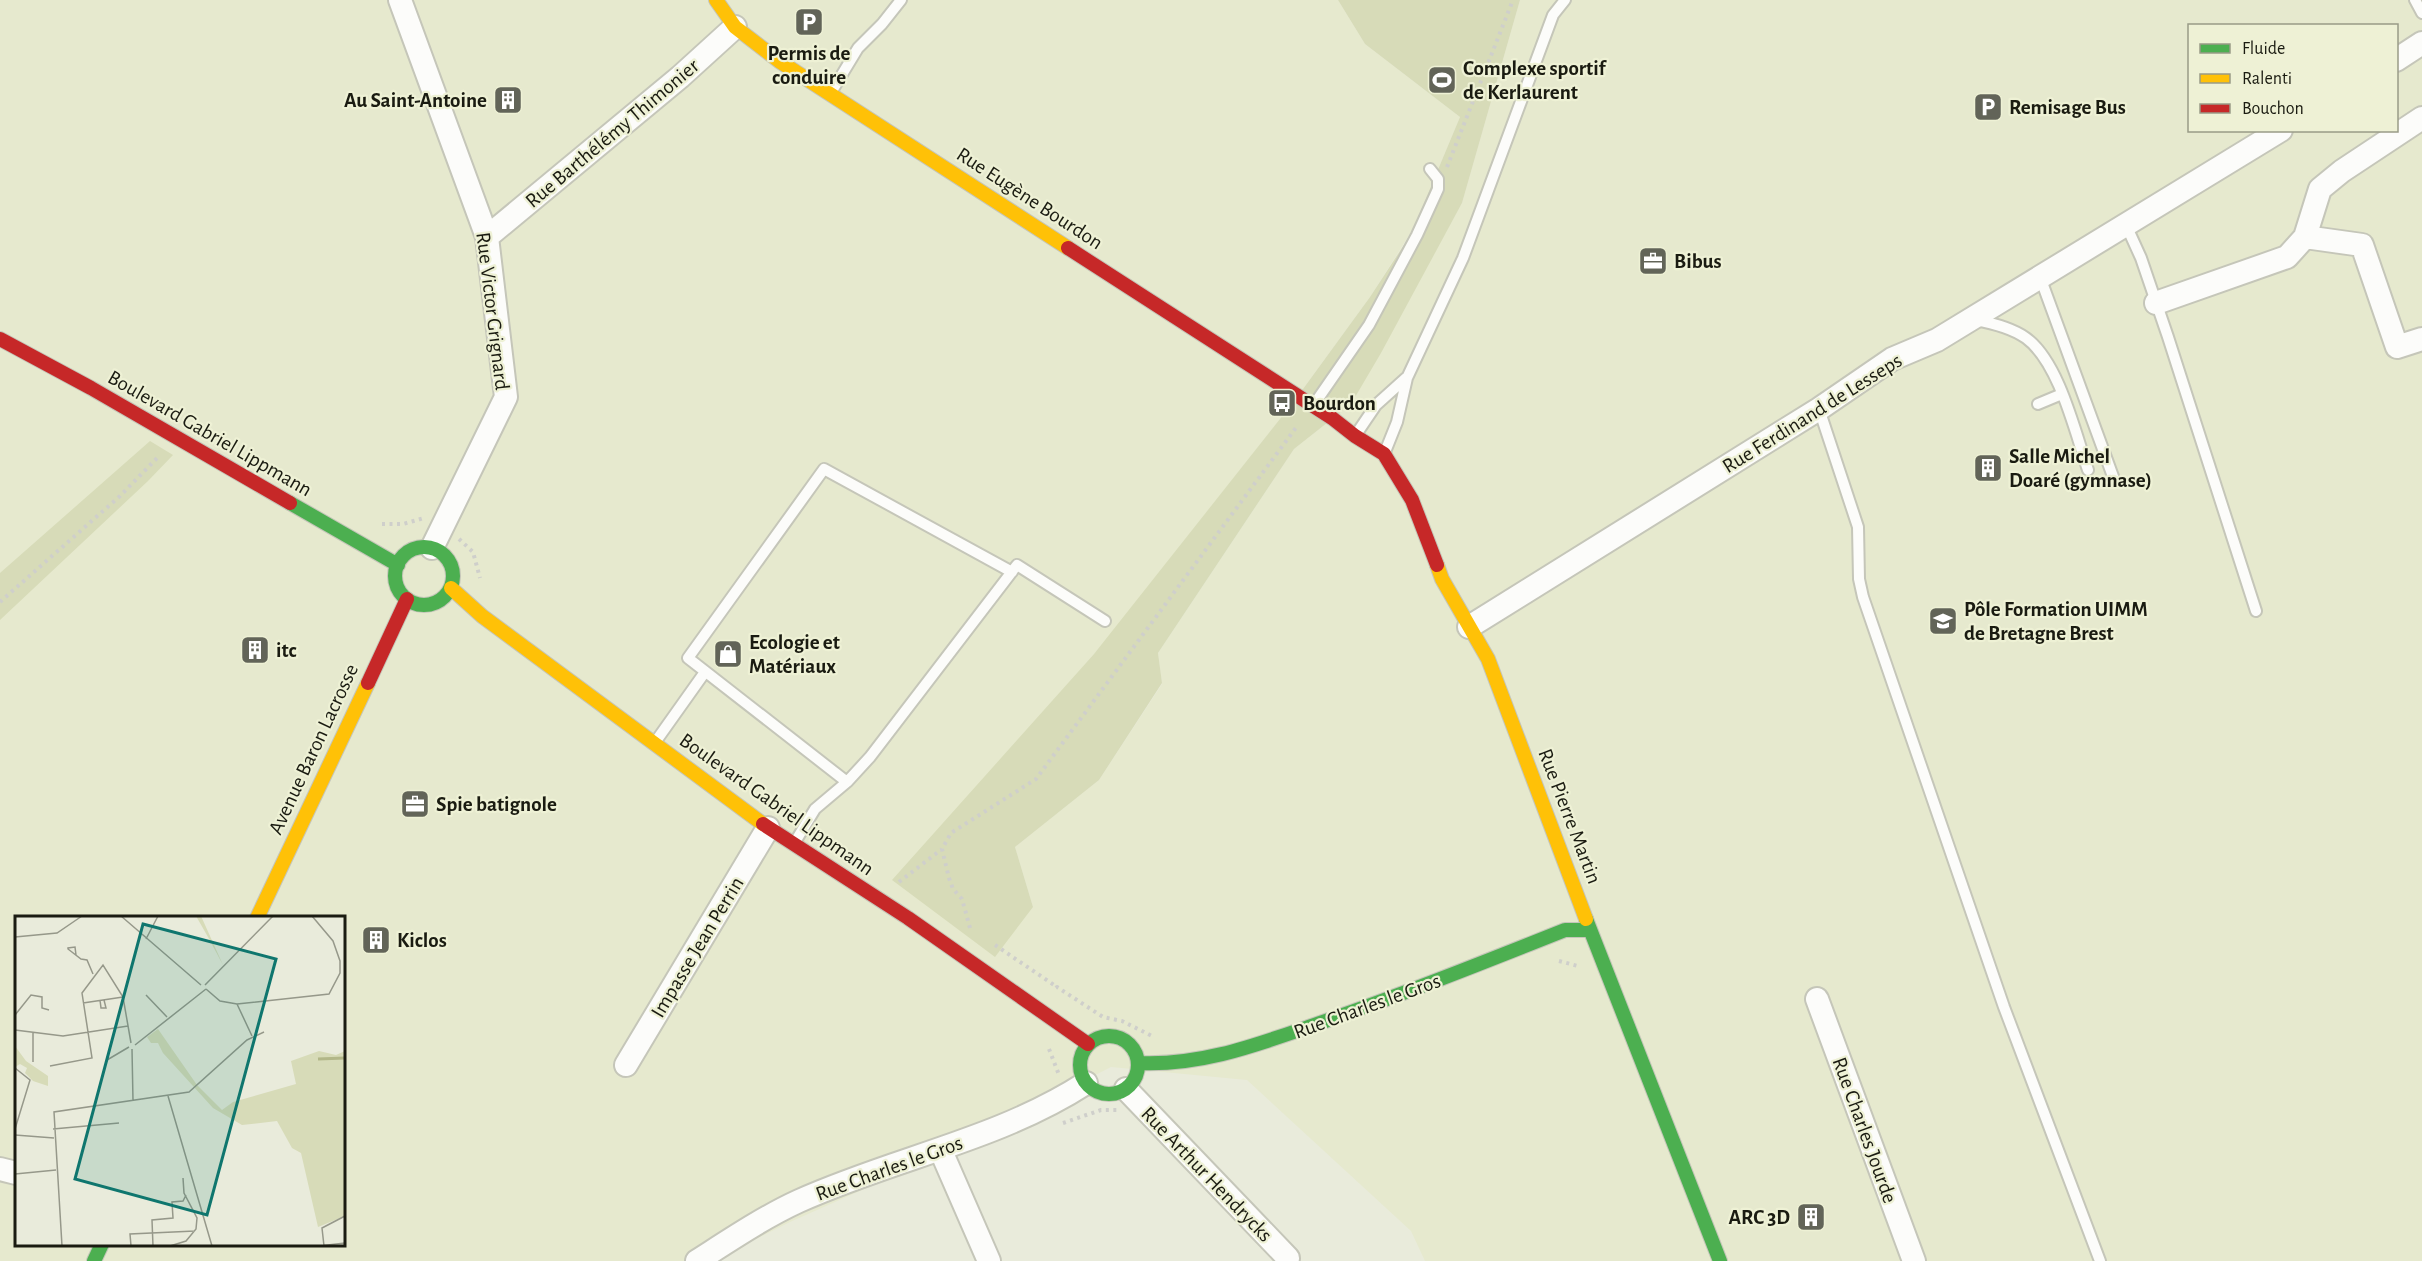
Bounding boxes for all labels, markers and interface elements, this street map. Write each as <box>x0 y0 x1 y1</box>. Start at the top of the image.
parking icon: Permis de conduire <box>793 6 825 38</box>
legend <box>2188 24 2398 132</box>
text: Fluide <box>2242 40 2285 58</box>
place label: Permis de conduire <box>768 43 850 88</box>
street label: Rue Barthélémy Thimonier <box>522 55 703 212</box>
place label: Complexe sportif de Kerlaurent <box>1463 58 1608 103</box>
sports icon: Complexe sportif de Kerlaurent <box>1426 64 1458 96</box>
text: Ralenti <box>2242 70 2292 88</box>
building icon: Au Saint-Antoine <box>492 84 524 116</box>
place label: Au Saint-Antoine <box>344 90 487 111</box>
parking icon: Remisage Bus <box>1972 91 2004 123</box>
place label: Remisage Bus <box>2009 97 2126 118</box>
text: Bouchon <box>2242 100 2304 118</box>
street label: Rue Eugène Bourdon <box>953 143 1107 253</box>
street label: Rue Victor Grignard <box>472 231 513 391</box>
office icon: Bibus <box>1637 245 1669 277</box>
place label: Bibus <box>1674 251 1722 272</box>
street label: Rue Ferdinand de Lesseps <box>1719 350 1906 477</box>
street label: Boulevard Gabriel Lippmann <box>104 366 315 500</box>
bus stop icon: Bourdon <box>1266 387 1298 419</box>
place label: Bourdon <box>1303 393 1376 414</box>
place label: Salle Michel Doaré (gymnase) <box>2009 446 2152 491</box>
building icon: Salle Michel Doaré (gymnase) <box>1972 452 2004 484</box>
place label: Pôle Formation UIMM de Bretagne Brest <box>1964 599 2148 644</box>
school or university icon: Pôle Formation UIMM de Bretagne Brest <box>1927 605 1959 637</box>
place label: Ecologie et Matériaux <box>749 632 840 677</box>
building icon: itc <box>239 634 271 666</box>
shop icon: Ecologie et Matériaux <box>712 638 744 670</box>
place label: itc <box>276 640 297 661</box>
street label: Avenue Baron Lacrosse <box>265 661 362 838</box>
street label: Boulevard Gabriel Lippmann <box>676 729 878 879</box>
street label: Rue Pierre Martin <box>1534 746 1605 887</box>
office icon: Spie batignole <box>399 788 431 820</box>
place label: Spie batignole <box>436 794 557 815</box>
street label: Impasse Jean Perrin <box>647 873 748 1021</box>
inset map <box>15 916 345 1246</box>
building icon: Kiclos <box>360 924 392 956</box>
place label: Kiclos <box>397 930 447 951</box>
street label: Rue Charles le Gros <box>1291 970 1443 1043</box>
street label: Rue Charles Jourde <box>1828 1054 1901 1206</box>
street label: Rue Arthur Hendrycks <box>1137 1103 1276 1246</box>
street label: Rue Charles le Gros <box>813 1132 965 1205</box>
building icon: ARC 3D <box>1795 1201 1827 1233</box>
place label: ARC 3D <box>1728 1207 1790 1228</box>

